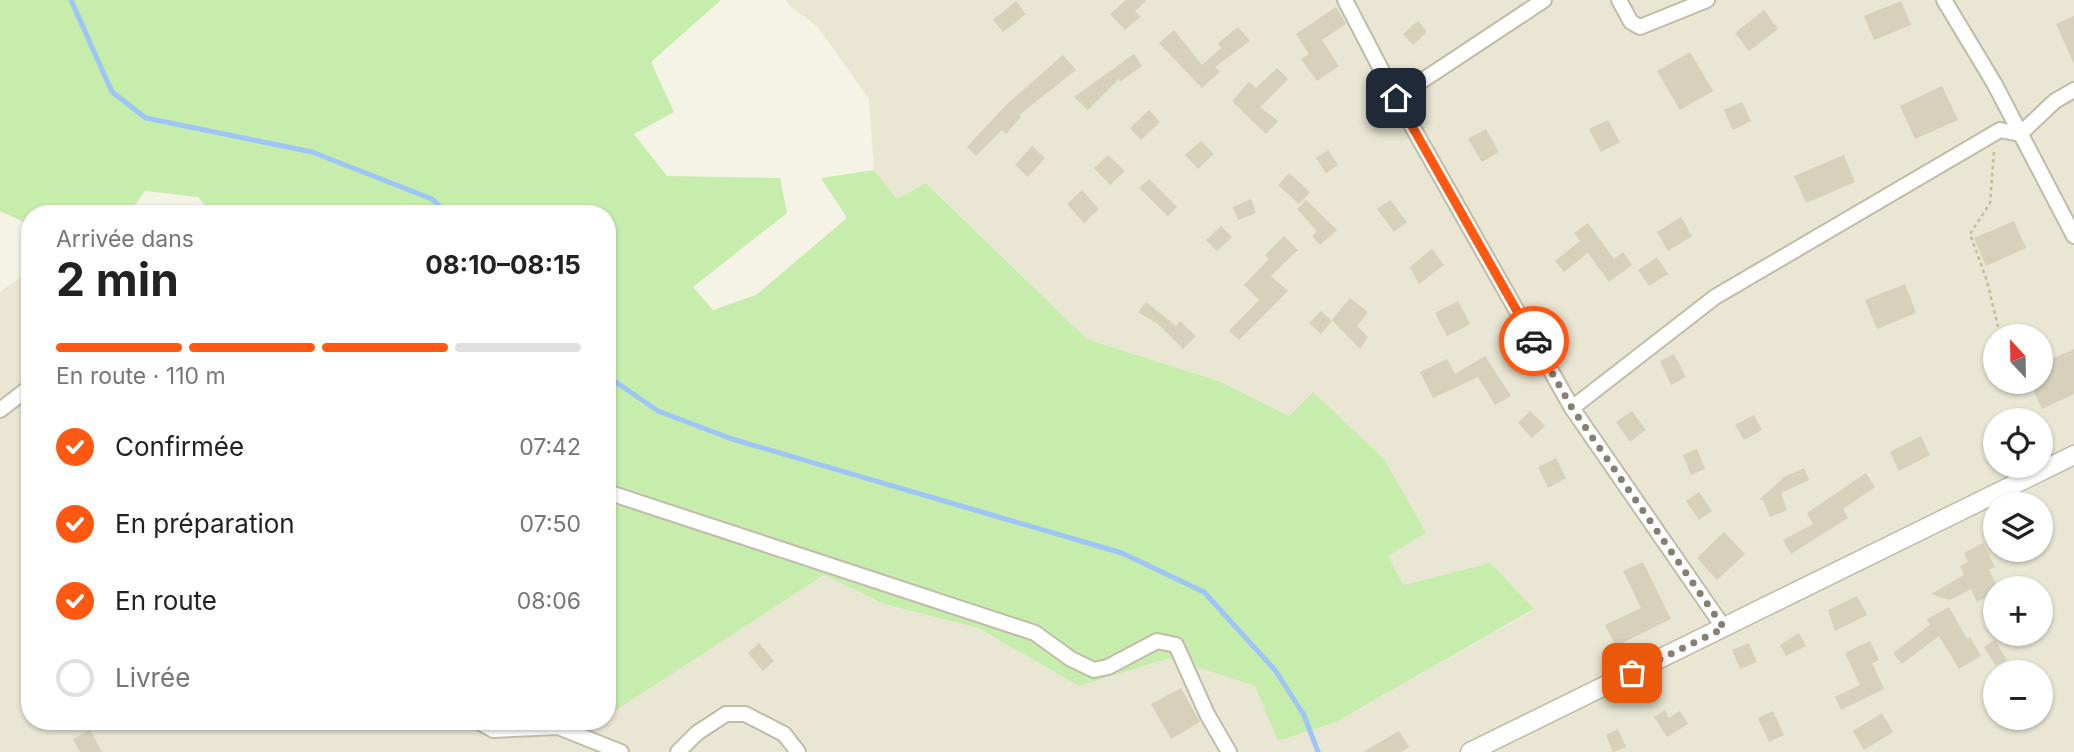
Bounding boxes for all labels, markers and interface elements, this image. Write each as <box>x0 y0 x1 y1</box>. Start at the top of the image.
pin <box>1366 68 1426 128</box>
icon: home <box>1377 79 1415 117</box>
text: Arrivée dans <box>56 225 194 253</box>
text: 08:10–08:15 <box>425 249 581 280</box>
text: 2 min <box>56 251 179 307</box>
courier <box>1499 306 1569 376</box>
icon: car <box>1515 322 1553 360</box>
north arrow <box>1983 324 2053 394</box>
map controls <box>1983 324 2053 730</box>
text: En route · 110 m <box>56 362 226 390</box>
button: locate <box>1983 408 2053 478</box>
icon: check <box>56 428 94 466</box>
text: Confirmée <box>115 431 244 462</box>
text: 07:42 <box>519 433 581 461</box>
button: layers <box>1983 492 2053 562</box>
icon: check <box>56 505 94 543</box>
text: En préparation <box>115 508 295 539</box>
text: 07:50 <box>520 510 581 538</box>
button: + <box>1983 576 2053 646</box>
icon: check <box>56 582 94 620</box>
text: En route <box>115 585 217 616</box>
text: 08:06 <box>517 587 581 615</box>
pin <box>1602 643 1662 703</box>
icon: bag <box>1613 654 1651 692</box>
button: − <box>1983 660 2053 730</box>
text: Livrée <box>115 662 190 693</box>

